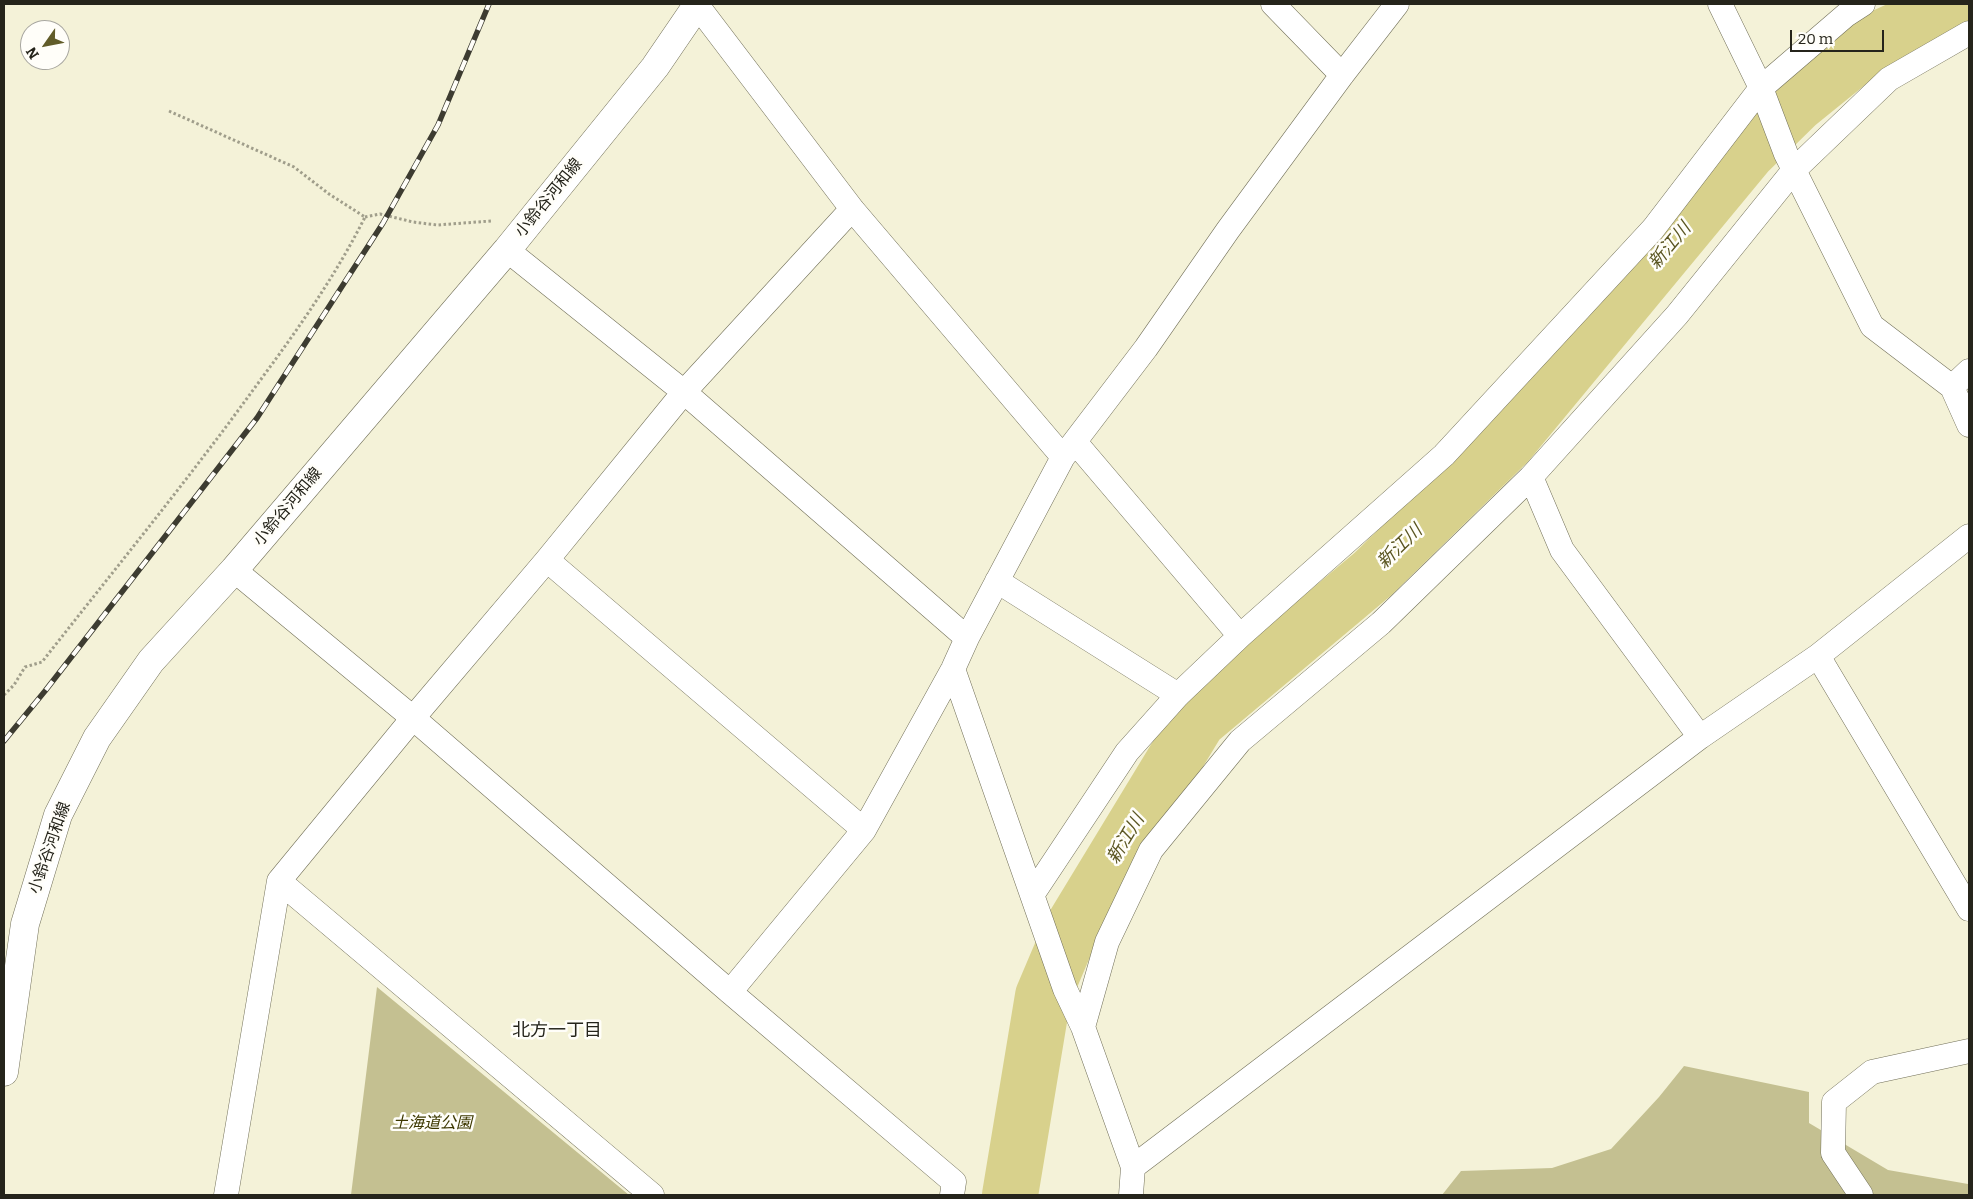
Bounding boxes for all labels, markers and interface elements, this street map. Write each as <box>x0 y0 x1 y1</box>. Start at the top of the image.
north arrow <box>20 20 70 70</box>
scale bar <box>1793 20 1887 52</box>
text: 20 m <box>1798 30 1833 48</box>
text: N <box>23 44 43 62</box>
street label: 小鈴谷河和線 <box>511 155 587 241</box>
water label: 新江川 <box>1644 218 1696 274</box>
street label: 小鈴谷河和線 <box>250 464 326 550</box>
water label: 新江川 <box>1373 520 1427 574</box>
street label: 小鈴谷河和線 <box>25 799 75 897</box>
water label: 新江川 <box>1103 810 1149 868</box>
district label: 北方一丁目 <box>512 1020 602 1042</box>
park label: 土海道公園 <box>392 1114 472 1134</box>

